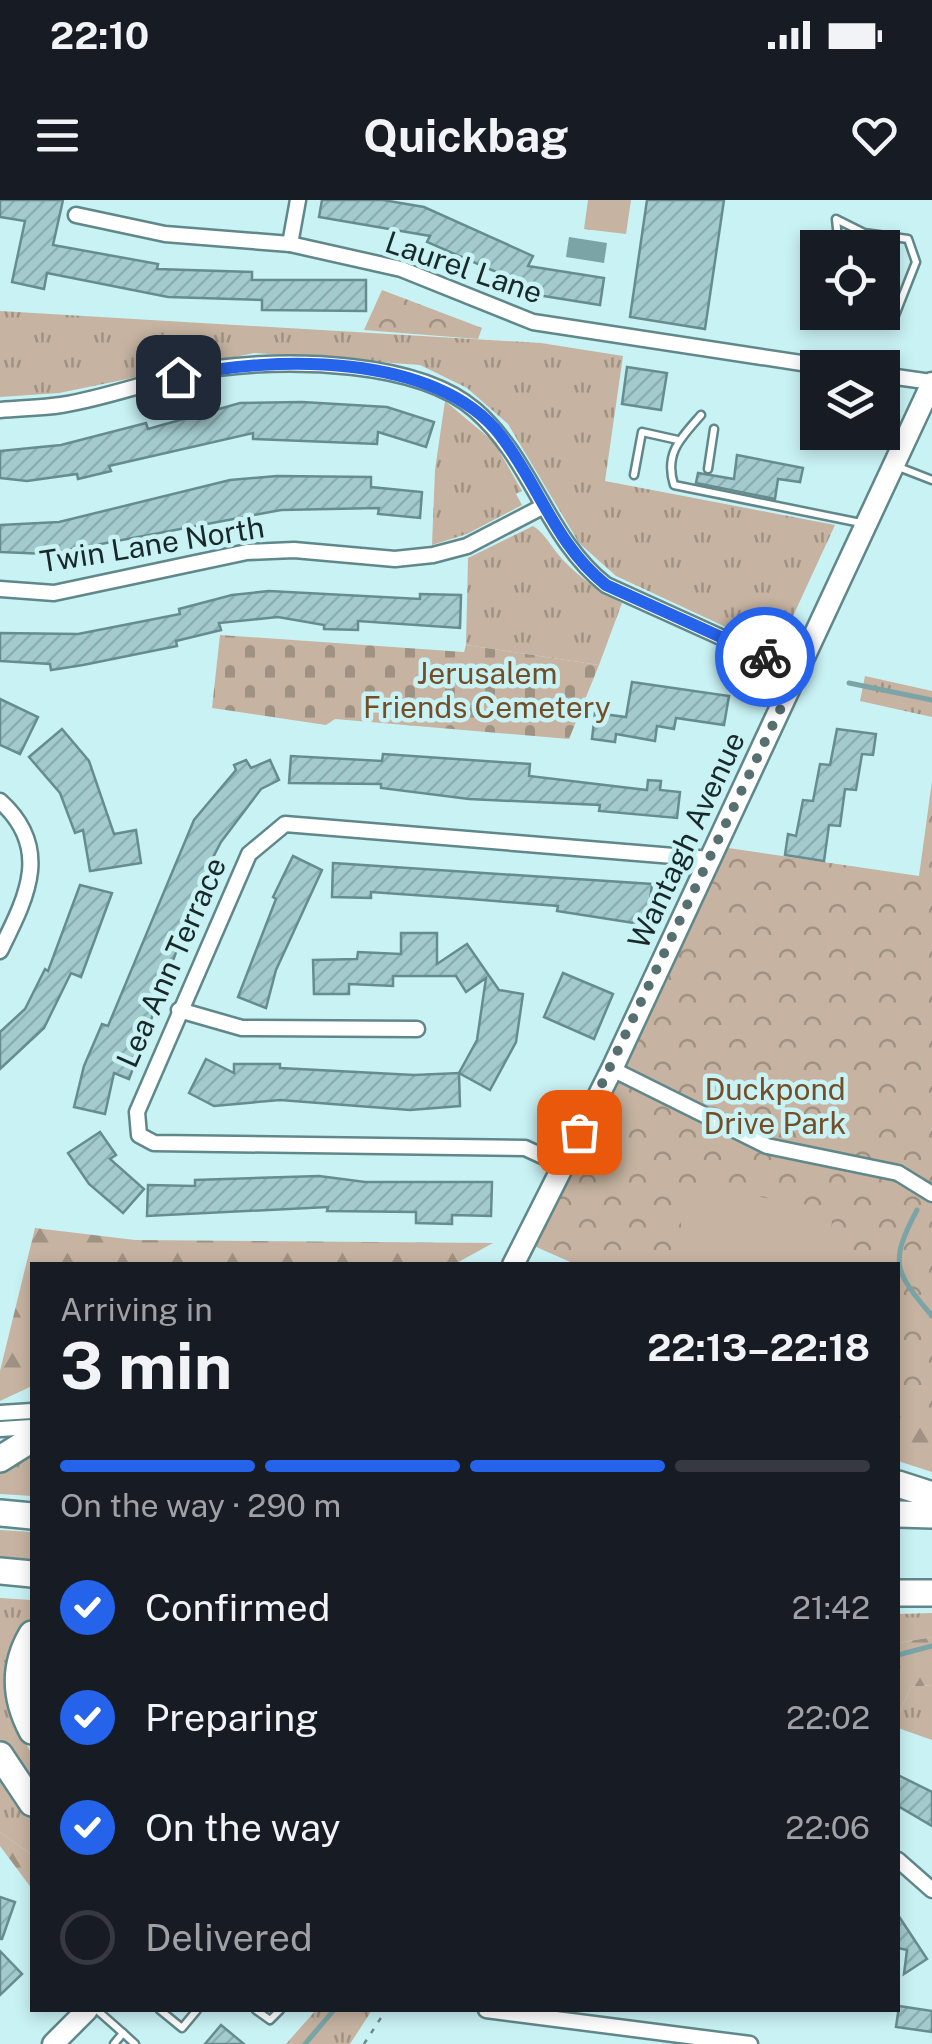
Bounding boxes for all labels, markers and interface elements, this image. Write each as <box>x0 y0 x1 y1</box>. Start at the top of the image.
text: 22:10 <box>50 13 149 58</box>
icon: menu <box>30 108 85 163</box>
icon: heart <box>847 108 902 163</box>
text: Quickbag <box>363 109 569 162</box>
street label: Laurel Lane <box>381 223 547 311</box>
map controls <box>800 230 900 450</box>
button: locate <box>800 230 900 330</box>
pin <box>136 335 221 420</box>
icon: home <box>151 350 206 405</box>
button: layers <box>800 350 900 450</box>
street label: Twin Lane North <box>37 508 267 580</box>
courier <box>715 607 815 707</box>
icon: bike <box>738 630 793 685</box>
park label: Jerusalem Friends Cemetery <box>363 655 611 725</box>
street label: Wantagh Avenue <box>620 726 752 954</box>
street label: Lea Ann Terrace <box>109 851 233 1073</box>
park label: Duckpond Drive Park <box>704 1071 846 1141</box>
pin <box>537 1090 622 1175</box>
icon: bag <box>552 1105 607 1160</box>
text: Arriving in <box>60 1291 213 1328</box>
text: 22:13–22:18 <box>647 1325 870 1370</box>
text: 3 min <box>60 1327 232 1404</box>
text: On the way · 290 m <box>60 1487 341 1524</box>
icon: check <box>60 1580 115 1635</box>
text: Confirmed <box>145 1585 330 1630</box>
text: 21:42 <box>792 1589 870 1626</box>
icon: check <box>60 1690 115 1745</box>
text: Preparing <box>145 1695 319 1740</box>
text: 22:02 <box>786 1699 870 1736</box>
icon: check <box>60 1800 115 1855</box>
text: On the way <box>145 1805 341 1850</box>
text: 22:06 <box>785 1809 870 1846</box>
text: Delivered <box>145 1915 313 1960</box>

